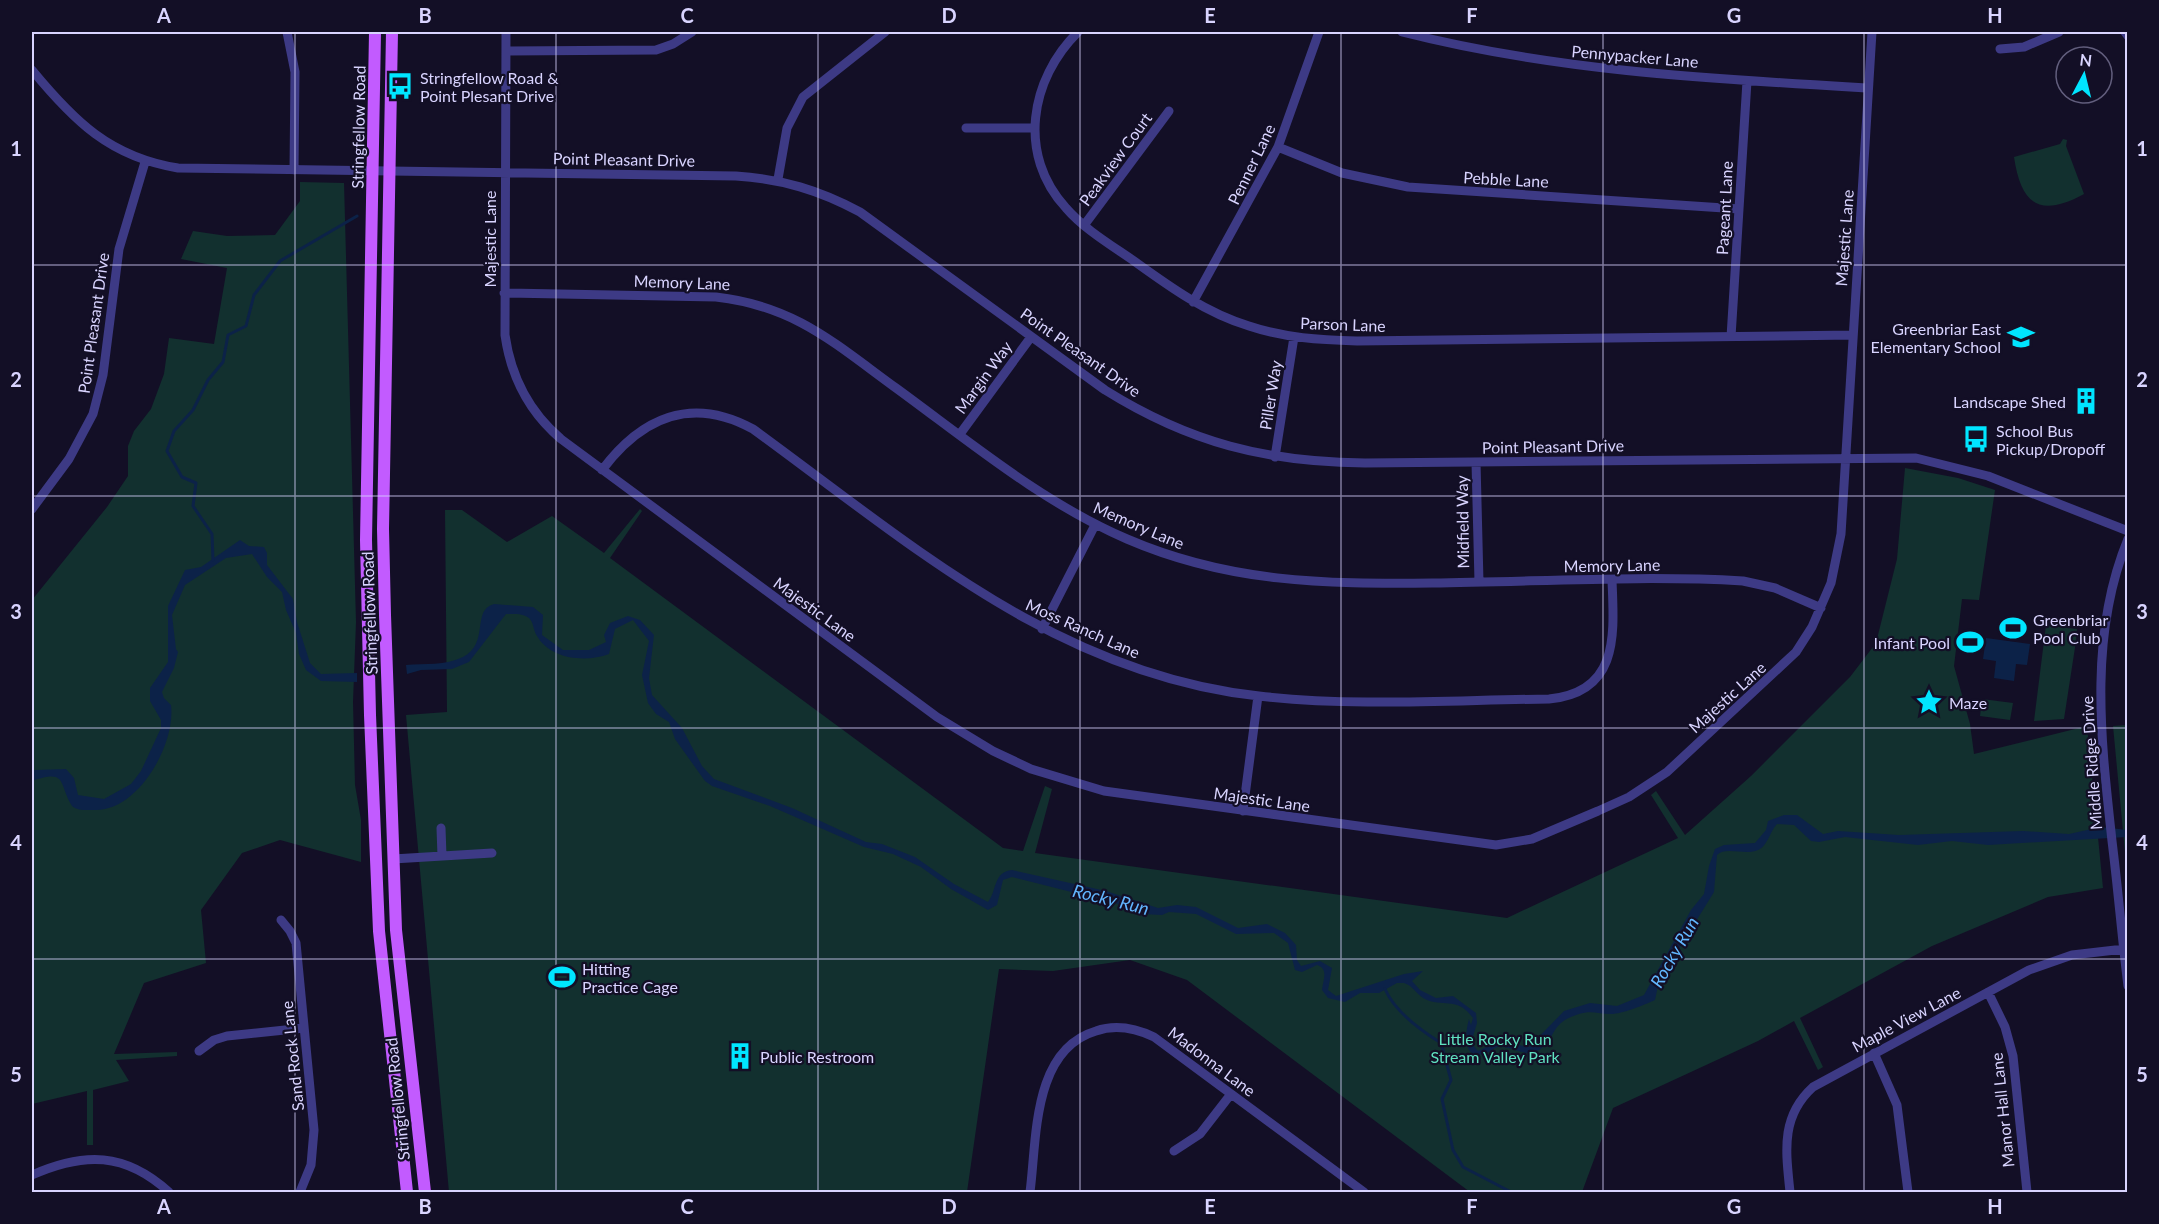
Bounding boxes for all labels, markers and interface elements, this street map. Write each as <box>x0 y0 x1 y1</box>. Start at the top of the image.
text: A <box>156 3 171 27</box>
text: B <box>418 3 432 27</box>
text: C <box>680 3 694 27</box>
text: D <box>941 3 957 27</box>
text: E <box>1204 3 1216 27</box>
text: F <box>1466 3 1478 27</box>
text: G <box>1727 3 1741 27</box>
text: H <box>1987 3 2003 27</box>
street label: Pennypacker Lane <box>1571 41 1699 71</box>
north arrow <box>2054 45 2114 105</box>
text: N <box>2079 49 2093 70</box>
street label: Stringfellow Road <box>347 65 369 189</box>
place label: Stringfellow Road & Point Plesant Drive <box>420 68 559 105</box>
bus stop icon: Stringfellow Road & Point Plesant Drive <box>385 71 415 101</box>
street label: Peakview Court <box>1075 108 1155 209</box>
street label: Penner Lane <box>1223 121 1279 207</box>
text: 1 <box>10 136 22 160</box>
text: 1 <box>2136 136 2148 160</box>
street label: Point Pleasant Drive <box>553 148 695 170</box>
street label: Pageant Lane <box>1712 161 1736 255</box>
street label: Pebble Lane <box>1463 167 1549 191</box>
street label: Majestic Lane <box>1831 189 1857 287</box>
street label: Majestic Lane <box>480 191 499 287</box>
street label: Point Pleasant Drive <box>74 251 112 395</box>
street label: Memory Lane <box>633 271 731 293</box>
street label: Point Pleasant Drive <box>1017 303 1145 401</box>
street label: Parson Lane <box>1300 313 1386 335</box>
place label: Greenbriar East Elementary School <box>1871 319 2001 356</box>
school or university icon: Greenbriar East Elementary School <box>2006 322 2036 352</box>
street label: Margin Way <box>950 336 1016 417</box>
street label: Piller Way <box>1255 358 1285 431</box>
text: 2 <box>10 367 22 391</box>
text: 2 <box>2136 367 2148 391</box>
building icon: Landscape Shed <box>2071 386 2101 416</box>
place label: Landscape Shed <box>1953 392 2066 411</box>
place label: School Bus Pickup/Dropoff <box>1996 421 2106 458</box>
bus stop icon: School Bus Pickup/Dropoff <box>1961 424 1991 454</box>
street label: Point Pleasant Drive <box>1482 435 1624 457</box>
street label: Midfield Way <box>1452 474 1472 569</box>
street label: Memory Lane <box>1091 497 1187 553</box>
street label: Stringfellow Road <box>357 551 381 675</box>
street label: Memory Lane <box>1564 555 1660 575</box>
street label: Majestic Lane <box>770 573 860 645</box>
street label: Moss Ranch Lane <box>1023 594 1143 662</box>
text: 3 <box>10 599 22 623</box>
text: 3 <box>2136 599 2148 623</box>
place label: Greenbriar Pool Club <box>2033 610 2108 647</box>
sports icon: Greenbriar Pool Club <box>1998 613 2028 643</box>
sports icon: Infant Pool <box>1955 627 1985 657</box>
place label: Infant Pool <box>1874 633 1950 652</box>
street label: Majestic Lane <box>1685 658 1769 736</box>
place icon: Maze <box>1914 687 1944 717</box>
place label: Maze <box>1949 693 1987 712</box>
street label: Middle Ridge Drive <box>2077 695 2105 831</box>
street label: Majestic Lane <box>1213 783 1311 815</box>
text: 4 <box>10 830 22 854</box>
text: 4 <box>2136 830 2148 854</box>
water label: Rocky Run <box>1071 879 1151 919</box>
water label: Rocky Run <box>1645 913 1703 991</box>
place label: Hitting Practice Cage <box>582 959 678 996</box>
sports icon: Hitting Practice Cage <box>547 962 577 992</box>
street label: Maple View Lane <box>1848 982 1964 1056</box>
street label: Sand Rock Lane <box>277 1000 307 1112</box>
street label: Madonna Lane <box>1165 1022 1259 1100</box>
park label: Little Rocky Run Stream Valley Park <box>1430 1029 1560 1066</box>
street label: Stringfellow Road <box>381 1037 413 1161</box>
building icon: Public Restroom <box>725 1041 755 1071</box>
place label: Public Restroom <box>760 1047 874 1066</box>
street label: Manor Hall Lane <box>1987 1052 2017 1168</box>
text: 5 <box>10 1062 22 1086</box>
text: 5 <box>2136 1062 2148 1086</box>
text: A <box>156 1194 171 1218</box>
text: B <box>418 1194 432 1218</box>
text: C <box>680 1194 694 1218</box>
text: D <box>941 1194 957 1218</box>
text: E <box>1204 1194 1216 1218</box>
text: F <box>1466 1194 1478 1218</box>
text: G <box>1727 1194 1741 1218</box>
text: H <box>1987 1194 2003 1218</box>

